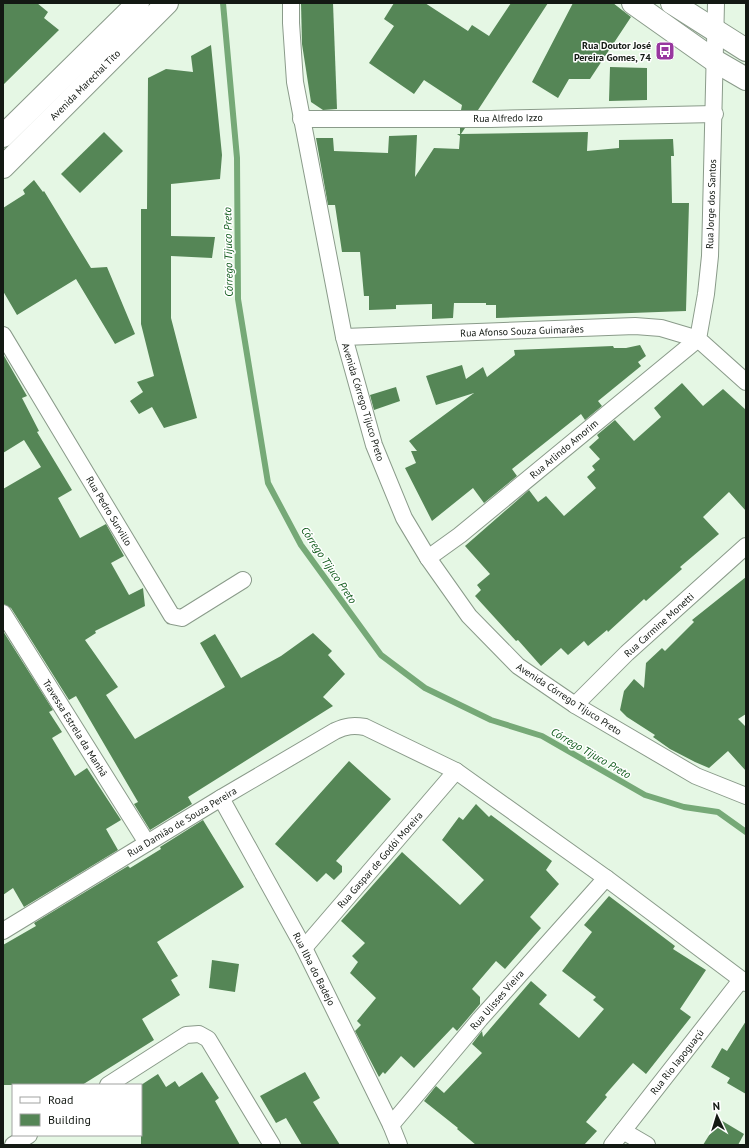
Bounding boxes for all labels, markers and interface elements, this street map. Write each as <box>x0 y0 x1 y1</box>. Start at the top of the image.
place label: Rua Doutor José Pereira Gomes, 74 <box>574 39 651 64</box>
bus stop icon: Rua Doutor José Pereira Gomes, 74 <box>654 40 676 62</box>
street label: Avenida Marechal Tito <box>47 47 123 123</box>
street label: Rua Alfredo Izzo <box>473 111 543 125</box>
street label: Rua Jorge dos Santos <box>703 159 719 249</box>
water label: Córrego Tijuco Preto <box>220 206 236 297</box>
street label: Rua Afonso Souza Guimarães <box>460 322 584 340</box>
street label: Avenida Córrego Tijuco Preto <box>339 341 387 463</box>
street label: Rua Arlindo Amorim <box>527 417 601 481</box>
street label: Rua Pedro Survillo <box>83 474 135 548</box>
water label: Córrego Tijuco Preto <box>298 524 360 607</box>
street label: Rua Carmine Monetti <box>621 590 697 660</box>
street label: Avenida Córrego Tijuco Preto <box>514 660 624 738</box>
street label: Travessa Estrela da Manhã <box>40 677 110 779</box>
water label: Córrego Tijuco Preto <box>549 724 634 782</box>
street label: Rua Damião de Souza Pereira <box>125 784 239 860</box>
street label: Rua Gaspar de Godói Moreira <box>334 809 426 911</box>
street label: Rua Ilha do Badejo <box>290 930 338 1008</box>
street label: Rua Ulisses Vieira <box>467 967 527 1033</box>
street label: Rua Rio Iapoguaçú <box>647 1027 707 1097</box>
legend <box>12 1084 142 1136</box>
text: Road <box>48 1092 73 1107</box>
north arrow <box>697 1096 737 1136</box>
text: N <box>712 1099 720 1113</box>
text: Building <box>48 1112 91 1127</box>

